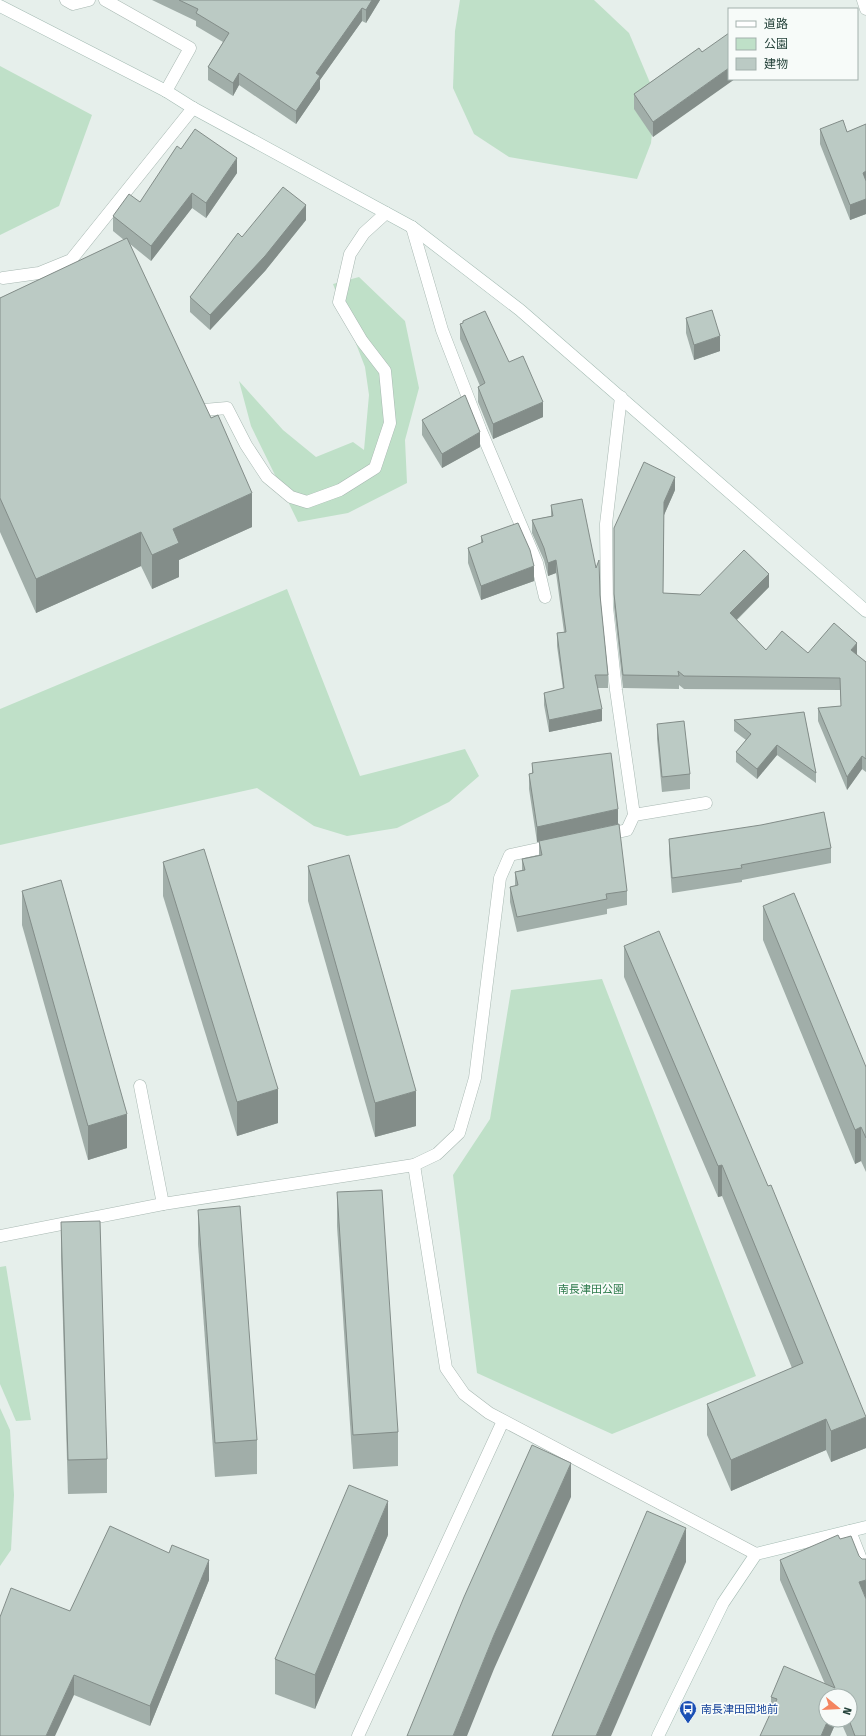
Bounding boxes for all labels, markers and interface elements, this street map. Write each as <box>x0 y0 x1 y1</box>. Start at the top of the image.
legend <box>728 8 858 80</box>
text: 道路 <box>764 17 788 31</box>
text: 公園 <box>764 37 788 51</box>
text: 建物 <box>764 57 788 71</box>
park label: 南長津田公園 <box>558 1283 624 1296</box>
north arrow <box>818 1688 858 1728</box>
bus stop icon: 南長津田団地前 <box>678 1699 698 1724</box>
place label: 南長津田団地前 <box>701 1703 778 1716</box>
text: N <box>840 1705 854 1716</box>

